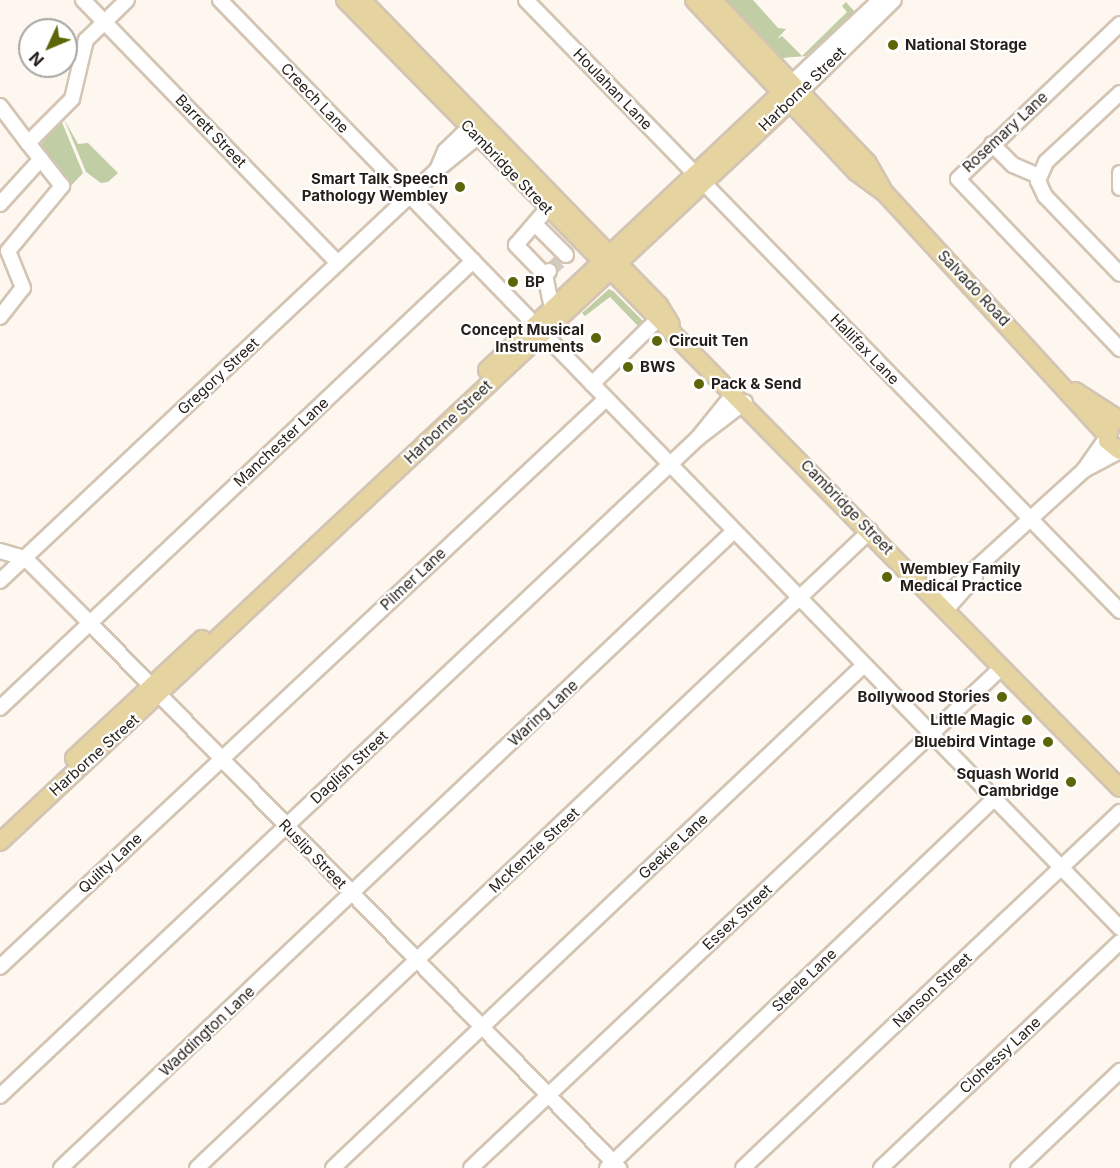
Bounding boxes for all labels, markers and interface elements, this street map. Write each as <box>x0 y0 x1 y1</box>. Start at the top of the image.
north arrow <box>18 18 78 78</box>
place label: National Storage <box>905 36 1027 54</box>
marker: National Storage <box>886 38 900 52</box>
street label: Harborne Street <box>755 43 849 135</box>
street label: Houlahan Lane <box>570 45 656 133</box>
text: N <box>25 48 48 70</box>
street label: Creech Lane <box>277 59 353 137</box>
street label: Rosemary Lane <box>959 88 1051 176</box>
street label: Barrett Street <box>172 91 250 171</box>
street label: Cambridge Street <box>457 116 557 218</box>
place label: Smart Talk Speech Pathology Wembley <box>302 169 448 204</box>
marker: Smart Talk Speech Pathology Wembley <box>453 180 467 194</box>
street label: Salvado Road <box>934 246 1014 330</box>
place label: BP <box>525 273 545 291</box>
marker: BP <box>506 275 520 289</box>
street label: Hallifax Lane <box>827 310 903 388</box>
place label: Concept Musical Instruments <box>461 320 584 355</box>
marker: Concept Musical Instruments <box>589 331 603 345</box>
place label: Circuit Ten <box>669 332 748 350</box>
street label: Gregory Street <box>174 334 262 418</box>
marker: Circuit Ten <box>650 334 664 348</box>
place label: BWS <box>640 358 675 376</box>
marker: BWS <box>621 360 635 374</box>
place label: Pack & Send <box>711 375 801 393</box>
street label: Harborne Street <box>400 377 496 467</box>
marker: Pack & Send <box>692 377 706 391</box>
street label: Manchester Lane <box>230 394 332 490</box>
street label: Cambridge Street <box>797 456 897 558</box>
street label: Pilmer Lane <box>376 544 450 614</box>
place label: Wembley Family Medical Practice <box>900 559 1022 594</box>
marker: Wembley Family Medical Practice <box>878 568 896 586</box>
street label: Waring Lane <box>504 676 582 750</box>
place label: Bollywood Stories <box>858 688 990 706</box>
marker: Bollywood Stories <box>995 690 1009 704</box>
street label: Harborne Street <box>46 710 142 800</box>
place label: Little Magic <box>930 711 1015 729</box>
marker: Little Magic <box>1020 713 1034 727</box>
street label: Daglish Street <box>307 727 391 807</box>
place label: Bluebird Vintage <box>914 733 1036 751</box>
marker: Bluebird Vintage <box>1041 735 1055 749</box>
place label: Squash World Cambridge <box>957 764 1059 799</box>
marker: Squash World Cambridge <box>1064 775 1078 789</box>
street label: McKenzie Street <box>485 804 583 896</box>
street label: Geekie Lane <box>635 809 711 883</box>
street label: Ruslip Street <box>275 816 351 892</box>
street label: Quilty Lane <box>75 829 145 897</box>
street label: Essex Street <box>699 880 775 954</box>
street label: Steele Lane <box>768 945 840 1015</box>
street label: Nanson Street <box>889 949 975 1031</box>
street label: Waddington Lane <box>156 982 258 1080</box>
street label: Clohessy Lane <box>956 1013 1044 1097</box>

